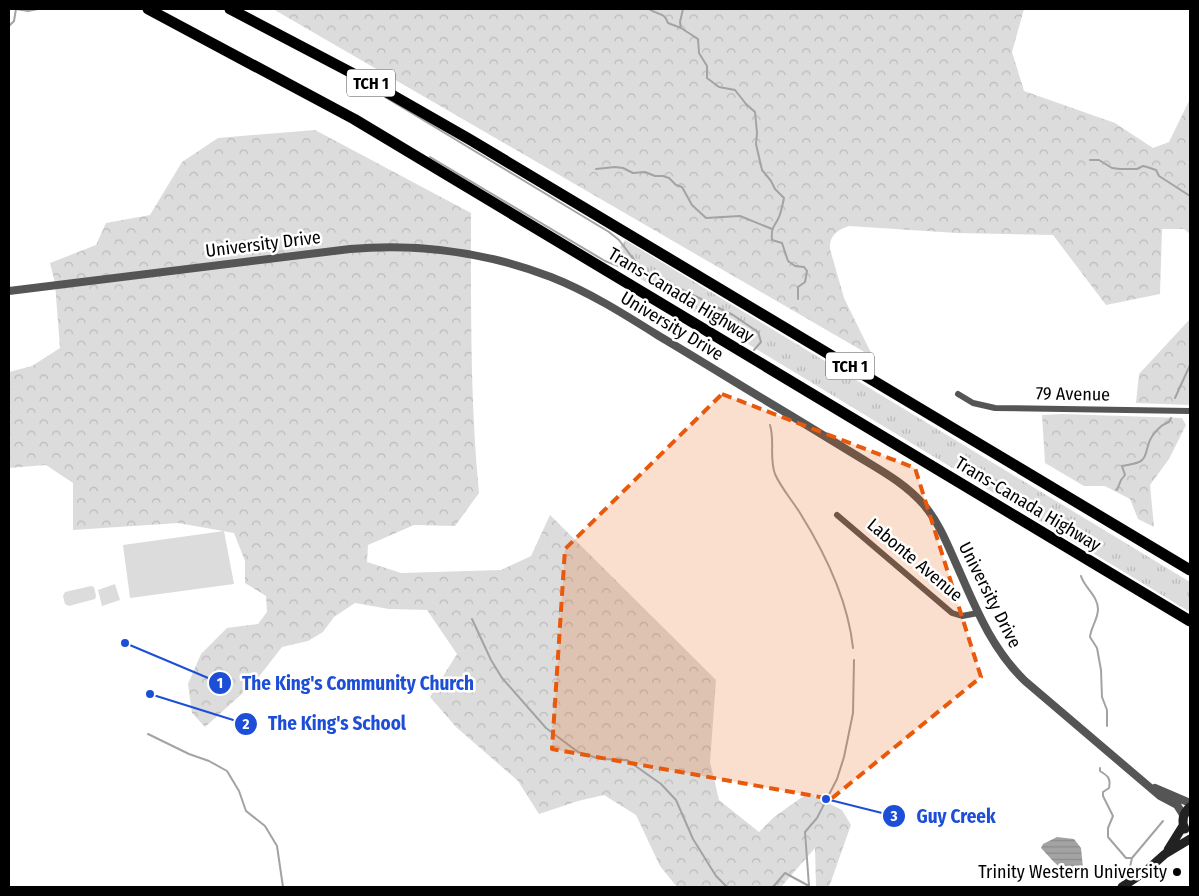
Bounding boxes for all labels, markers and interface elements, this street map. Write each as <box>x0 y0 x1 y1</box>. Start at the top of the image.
road number: TCH 1 <box>347 70 395 96</box>
street label: University Drive <box>204 226 322 262</box>
street label: Trans-Canada Highway <box>604 243 758 347</box>
street label: University Drive <box>617 287 727 365</box>
road number: TCH 1 <box>826 352 874 380</box>
street label: 79 Avenue <box>1036 382 1110 406</box>
street label: Trans-Canada Highway <box>951 452 1105 556</box>
street label: Labonte Avenue <box>863 514 967 606</box>
street label: University Drive <box>954 538 1026 652</box>
callout: The King's Community Church <box>207 666 484 700</box>
text: The King's Community Church <box>242 672 474 695</box>
text: 1 <box>217 674 223 692</box>
callout: The King's School <box>233 707 417 741</box>
text: The King's School <box>268 712 407 735</box>
text: 2 <box>242 715 250 733</box>
callout: Guy Creek <box>881 799 1005 833</box>
text: Guy Creek <box>916 805 996 828</box>
text: 3 <box>889 807 898 825</box>
place label: Trinity Western University <box>978 861 1167 883</box>
marker: Trinity Western University <box>1171 866 1183 878</box>

